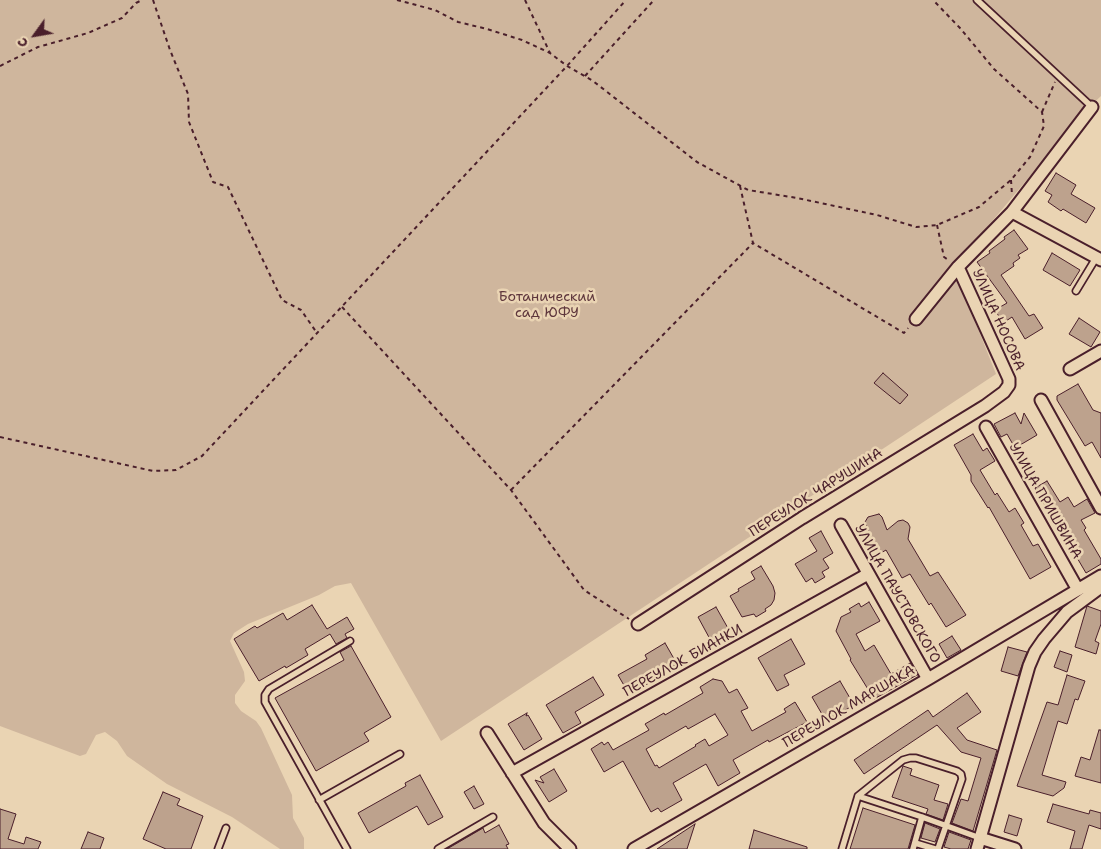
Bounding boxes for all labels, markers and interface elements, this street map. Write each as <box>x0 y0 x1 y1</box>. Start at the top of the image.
north arrow <box>10 10 60 60</box>
text: С <box>12 35 32 51</box>
street label: УЛИЦА НОСОВА <box>968 267 1028 373</box>
park label: Ботанический сад ЮФУ <box>499 289 595 322</box>
street label: УЛИЦА ПРИШВИНА <box>1005 440 1085 562</box>
street label: ПЕРЕУЛОК ЧАРУШИНА <box>746 445 886 541</box>
street label: УЛИЦА ПАУСТОВСКОГО <box>850 522 944 666</box>
street label: ПЕРЕУЛОК БИАНКИ <box>620 621 746 701</box>
street label: ПЕРЕУЛОК МАРШАКА <box>780 662 918 752</box>

